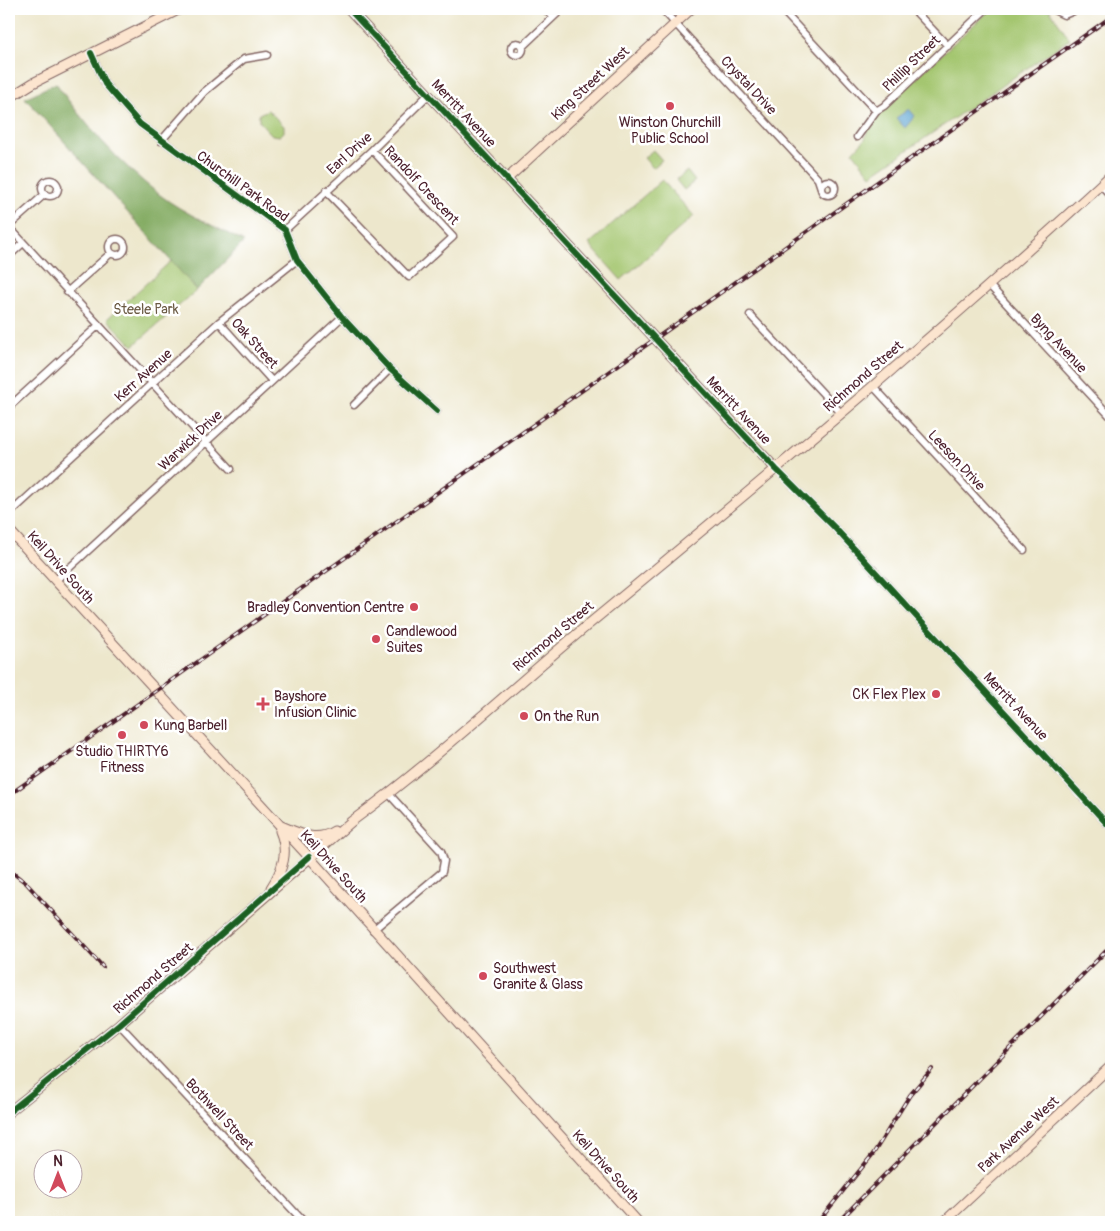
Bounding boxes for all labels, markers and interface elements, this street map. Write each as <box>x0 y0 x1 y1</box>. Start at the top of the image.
street label: Phillip Street <box>879 31 944 95</box>
street label: King Street West <box>548 43 633 124</box>
street label: Crystal Drive <box>717 52 780 118</box>
street label: Merritt Avenue <box>428 76 500 151</box>
marker: Winston Churchill Public School <box>664 100 676 112</box>
place label: Winston Churchill Public School <box>619 114 721 147</box>
street label: Earl Drive <box>323 129 376 178</box>
street label: Randolf Crescent <box>381 142 463 229</box>
street label: Churchill Park Road <box>193 147 292 226</box>
park label: Steele Park <box>113 301 179 318</box>
street label: Byng Avenue <box>1027 310 1090 377</box>
street label: Oak Street <box>227 315 282 372</box>
street label: Richmond Street <box>820 337 907 416</box>
street label: Kerr Avenue <box>111 345 176 406</box>
street label: Merritt Avenue <box>703 373 775 448</box>
street label: Warwick Drive <box>155 406 226 474</box>
street label: Leeson Drive <box>924 427 989 494</box>
street label: Keil Drive South <box>24 527 98 607</box>
street label: Richmond Street <box>510 598 597 675</box>
place label: Bradley Convention Centre <box>247 599 404 616</box>
marker: Bradley Convention Centre <box>408 601 420 613</box>
place label: Candlewood Suites <box>386 623 457 656</box>
marker: Candlewood Suites <box>370 633 382 645</box>
street label: Merritt Avenue <box>980 669 1052 744</box>
place label: CK Flex Plex <box>852 686 926 703</box>
place label: Bayshore Infusion Clinic <box>274 688 357 721</box>
marker: CK Flex Plex <box>930 688 942 700</box>
marker: Bayshore Infusion Clinic <box>256 697 270 711</box>
place label: On the Run <box>534 708 599 725</box>
marker: On the Run <box>518 710 530 722</box>
place label: Kung Barbell <box>154 717 227 734</box>
marker: Kung Barbell <box>138 719 150 731</box>
marker: Studio THIRTY6 Fitness <box>116 729 128 741</box>
place label: Studio THIRTY6 Fitness <box>75 743 169 776</box>
street label: Keil Drive South <box>297 826 371 906</box>
street label: Richmond Street <box>110 939 197 1018</box>
place label: Southwest Granite & Glass <box>493 960 583 993</box>
marker: Southwest Granite & Glass <box>477 970 489 982</box>
street label: Bothwell Street <box>182 1075 257 1154</box>
street label: Park Avenue West <box>974 1092 1063 1176</box>
street label: Keil Drive South <box>569 1126 643 1206</box>
north arrow <box>32 1148 82 1198</box>
text: N <box>53 1153 63 1170</box>

